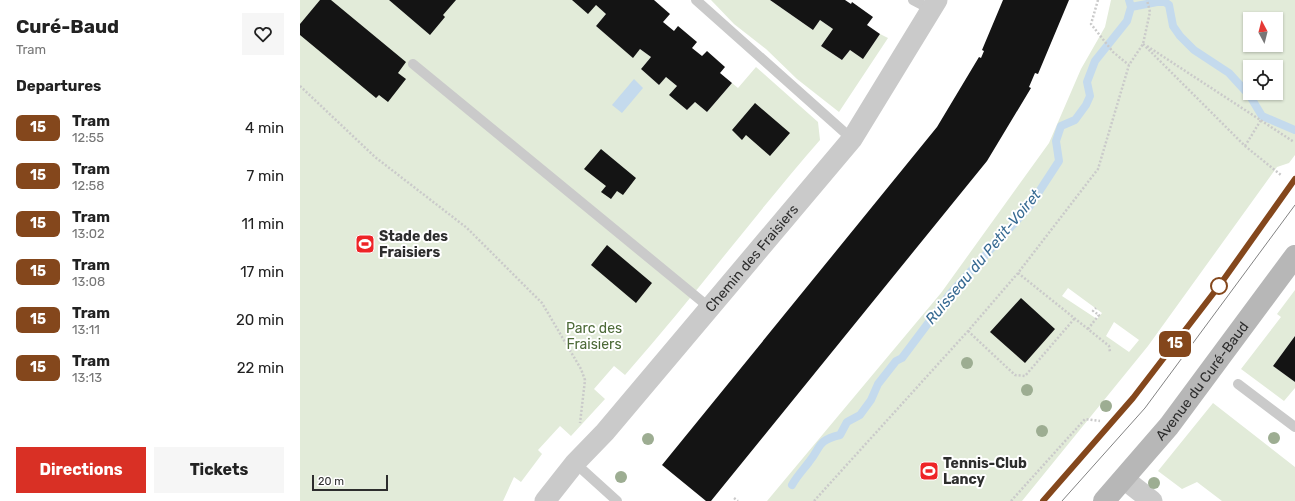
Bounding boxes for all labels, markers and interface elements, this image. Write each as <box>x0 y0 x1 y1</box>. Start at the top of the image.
north arrow <box>1243 12 1283 52</box>
map controls <box>1243 12 1283 100</box>
button: heart <box>242 13 284 55</box>
text: Curé-Baud <box>16 15 119 38</box>
text: Tram <box>16 42 46 57</box>
button: locate <box>1243 60 1283 100</box>
text: Departures <box>16 77 101 95</box>
text: Tram <box>72 112 110 130</box>
text: 15 <box>30 119 46 136</box>
text: 4 min <box>245 119 284 137</box>
text: 12:55 <box>72 130 104 145</box>
text: Tram <box>72 160 110 178</box>
text: 15 <box>30 167 46 184</box>
text: 7 min <box>247 167 284 185</box>
text: 12:58 <box>72 178 105 193</box>
water label: Ruisseau du Petit-Voiret <box>921 186 1045 328</box>
street label: Chemin des Fraisiers <box>701 201 802 315</box>
text: Tram <box>72 208 110 226</box>
text: 15 <box>30 215 46 232</box>
text: 11 min <box>241 215 284 233</box>
text: 13:02 <box>72 226 105 241</box>
place label: Stade des Fraisiers <box>379 228 448 261</box>
sports icon: Stade des Fraisiers <box>354 233 376 255</box>
text: Tram <box>72 256 110 274</box>
text: 15 <box>30 263 46 280</box>
text: 17 min <box>240 263 284 281</box>
text: 13:08 <box>72 274 105 289</box>
unlabelled marker <box>1210 277 1228 295</box>
text: Tram <box>72 304 110 322</box>
text: 15 <box>30 311 46 328</box>
text: 20 min <box>236 311 284 329</box>
street label: Avenue du Curé-Baud <box>1152 318 1252 444</box>
park label: Parc des Fraisiers <box>566 320 622 353</box>
text: 13:11 <box>72 322 100 337</box>
line badge: 15 <box>1157 331 1193 357</box>
text: 15 <box>1167 335 1183 352</box>
text: Tram <box>72 352 110 370</box>
text: 15 <box>30 359 46 376</box>
text: 22 min <box>237 359 284 377</box>
text: 13:13 <box>72 370 102 385</box>
button: Directions <box>16 447 146 493</box>
button: Tickets <box>154 447 284 493</box>
place label: Tennis-Club Lancy <box>943 455 1027 488</box>
sports icon: Tennis-Club Lancy <box>918 460 940 482</box>
scale bar <box>312 473 388 492</box>
text: 20 m <box>318 475 344 488</box>

